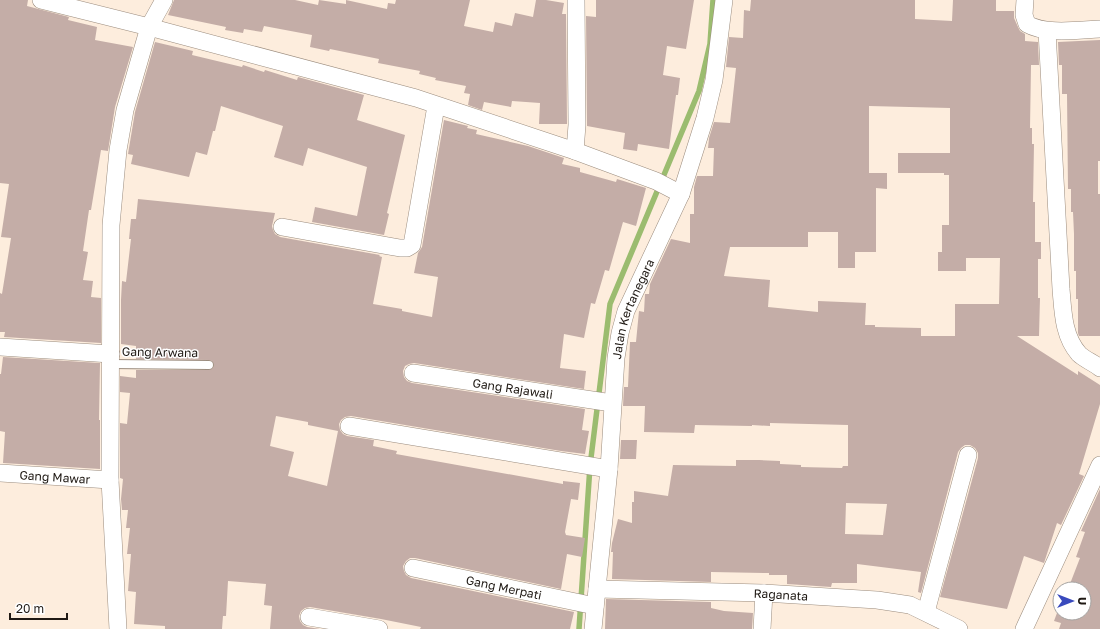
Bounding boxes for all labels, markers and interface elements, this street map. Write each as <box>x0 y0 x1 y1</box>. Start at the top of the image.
street label: Jalan Kertanegara <box>608 256 657 360</box>
street label: Gang Arwana <box>122 344 198 360</box>
street label: Gang Rajawali <box>472 375 554 402</box>
street label: Gang Mawar <box>19 467 91 486</box>
street label: Gang Merpati <box>465 572 543 602</box>
north arrow <box>1052 581 1092 621</box>
street label: Raganata <box>753 585 809 603</box>
scale bar <box>10 595 67 621</box>
text: U <box>1076 597 1089 605</box>
text: 20 m <box>16 601 44 616</box>

